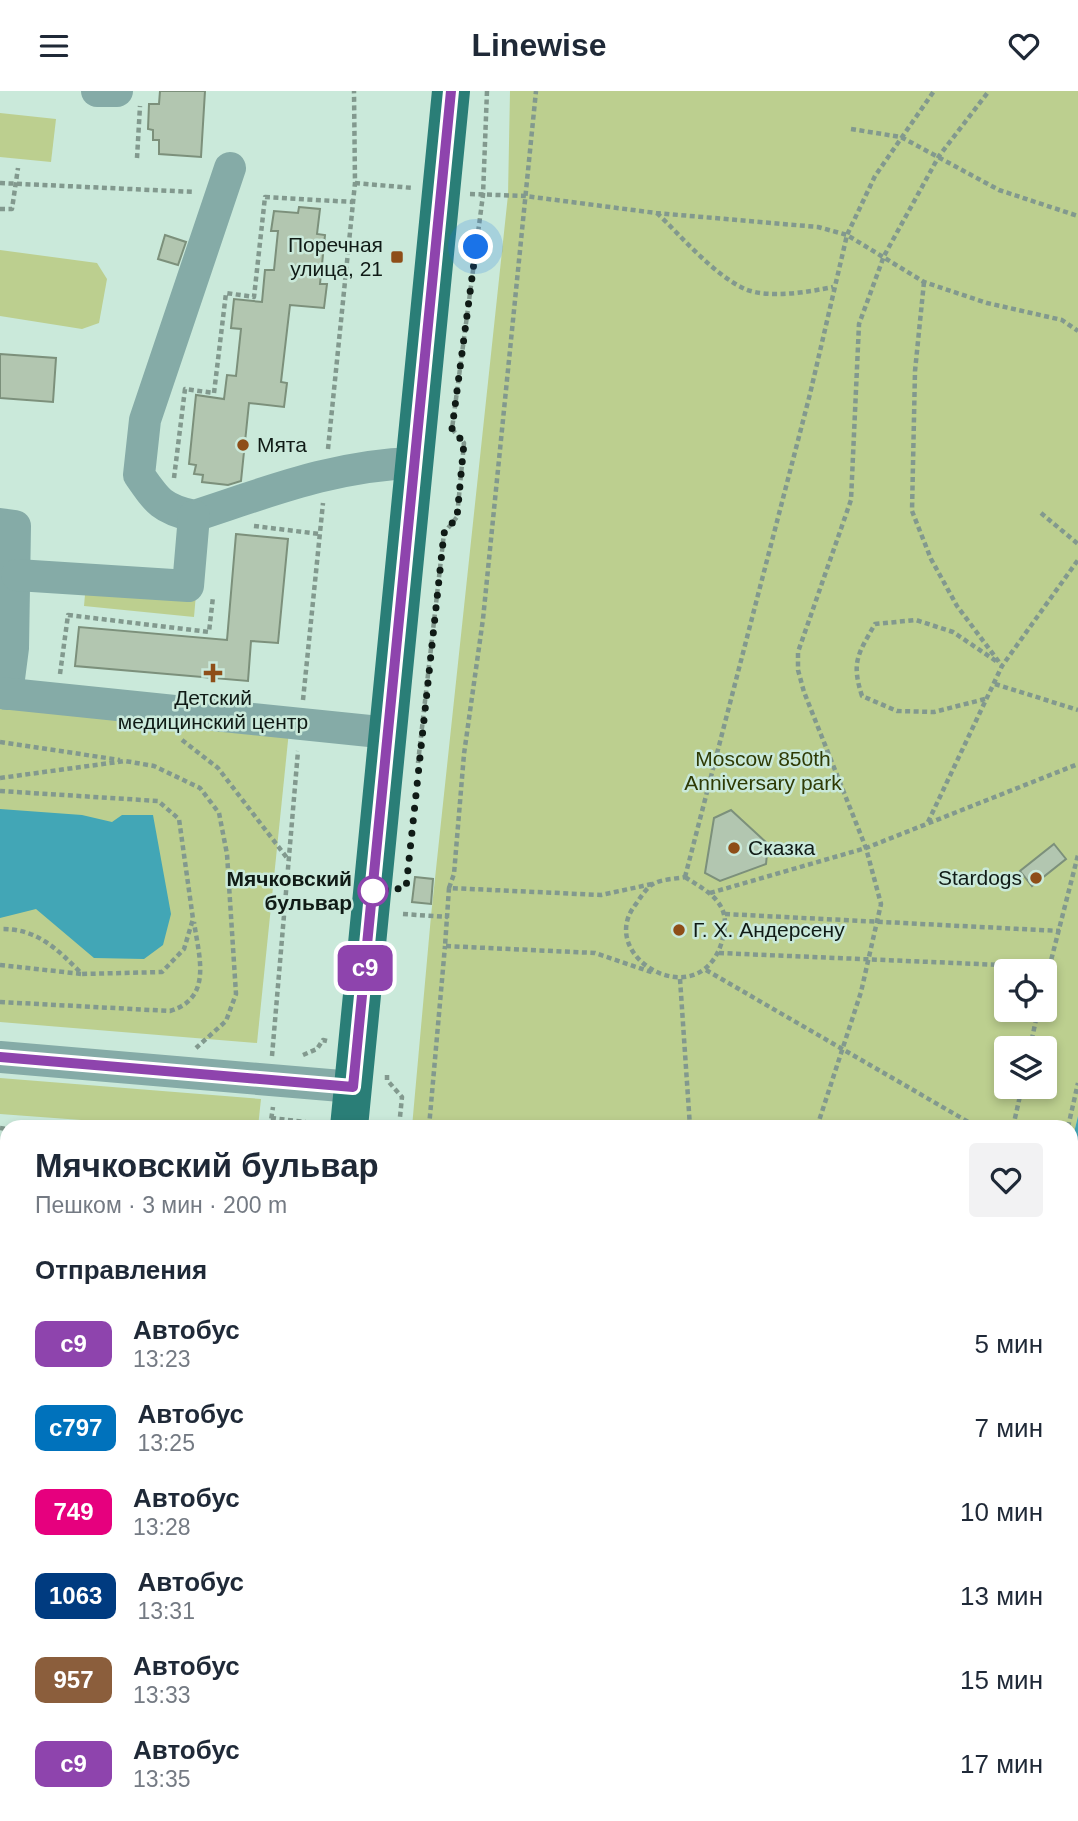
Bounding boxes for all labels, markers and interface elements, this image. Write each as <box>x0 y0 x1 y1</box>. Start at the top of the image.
icon: menu <box>35 27 73 65</box>
text: Linewise <box>471 27 607 63</box>
icon: heart <box>1005 27 1043 65</box>
your location <box>458 229 493 264</box>
place label: Поречная улица, 21 <box>288 233 383 280</box>
marker: Поречная улица, 21 <box>389 249 405 265</box>
place label: Мята <box>257 433 307 456</box>
marker: Мята <box>235 437 251 453</box>
marker: Детский медицинский центр <box>203 663 223 683</box>
place label: Детский медицинский центр <box>118 686 308 733</box>
park label: Moscow 850th Anniversary park <box>684 747 842 794</box>
place label: Сказка <box>748 836 816 859</box>
marker: Сказка <box>726 840 742 856</box>
place label: Stardogs <box>938 866 1022 889</box>
place label: Мячковский бульвар <box>227 867 352 914</box>
marker: Stardogs <box>1028 870 1044 886</box>
marker: Мячковский бульвар <box>358 876 388 906</box>
place label: Г. Х. Андерсену <box>693 918 845 941</box>
marker: Г. Х. Андерсену <box>671 922 687 938</box>
line badge: с9 <box>334 945 396 991</box>
text: с9 <box>352 954 378 981</box>
map controls <box>994 959 1057 1099</box>
button: locate <box>994 959 1057 1022</box>
button: layers <box>994 1036 1057 1099</box>
button: heart <box>969 1143 1043 1217</box>
text: Мячковский бульвар <box>35 1147 379 1184</box>
text: Пешком · 3 мин · 200 m <box>35 1192 287 1218</box>
text: Отправления <box>35 1255 207 1285</box>
text: Автобус <box>133 1315 240 1345</box>
text: 5 мин <box>975 1329 1043 1359</box>
text: с9 <box>60 1330 87 1357</box>
text: 13:23 <box>133 1346 191 1372</box>
text: Автобус <box>137 1399 244 1429</box>
text: 7 мин <box>975 1413 1043 1443</box>
text: с797 <box>49 1414 102 1441</box>
text: 13:25 <box>137 1430 195 1456</box>
text: Автобус <box>133 1483 240 1513</box>
text: 10 мин <box>960 1497 1043 1527</box>
text: 749 <box>53 1498 94 1525</box>
text: 13:28 <box>133 1514 191 1540</box>
text: Автобус <box>137 1567 244 1597</box>
text: 13 мин <box>960 1581 1043 1611</box>
text: 1063 <box>49 1582 102 1609</box>
text: 13:31 <box>137 1598 195 1624</box>
text: Автобус <box>133 1651 240 1681</box>
text: 15 мин <box>960 1665 1043 1695</box>
text: 957 <box>53 1666 94 1693</box>
text: 13:33 <box>133 1682 191 1708</box>
text: Автобус <box>133 1735 240 1765</box>
text: 17 мин <box>960 1749 1043 1779</box>
text: с9 <box>60 1750 87 1777</box>
text: 13:35 <box>133 1766 191 1792</box>

